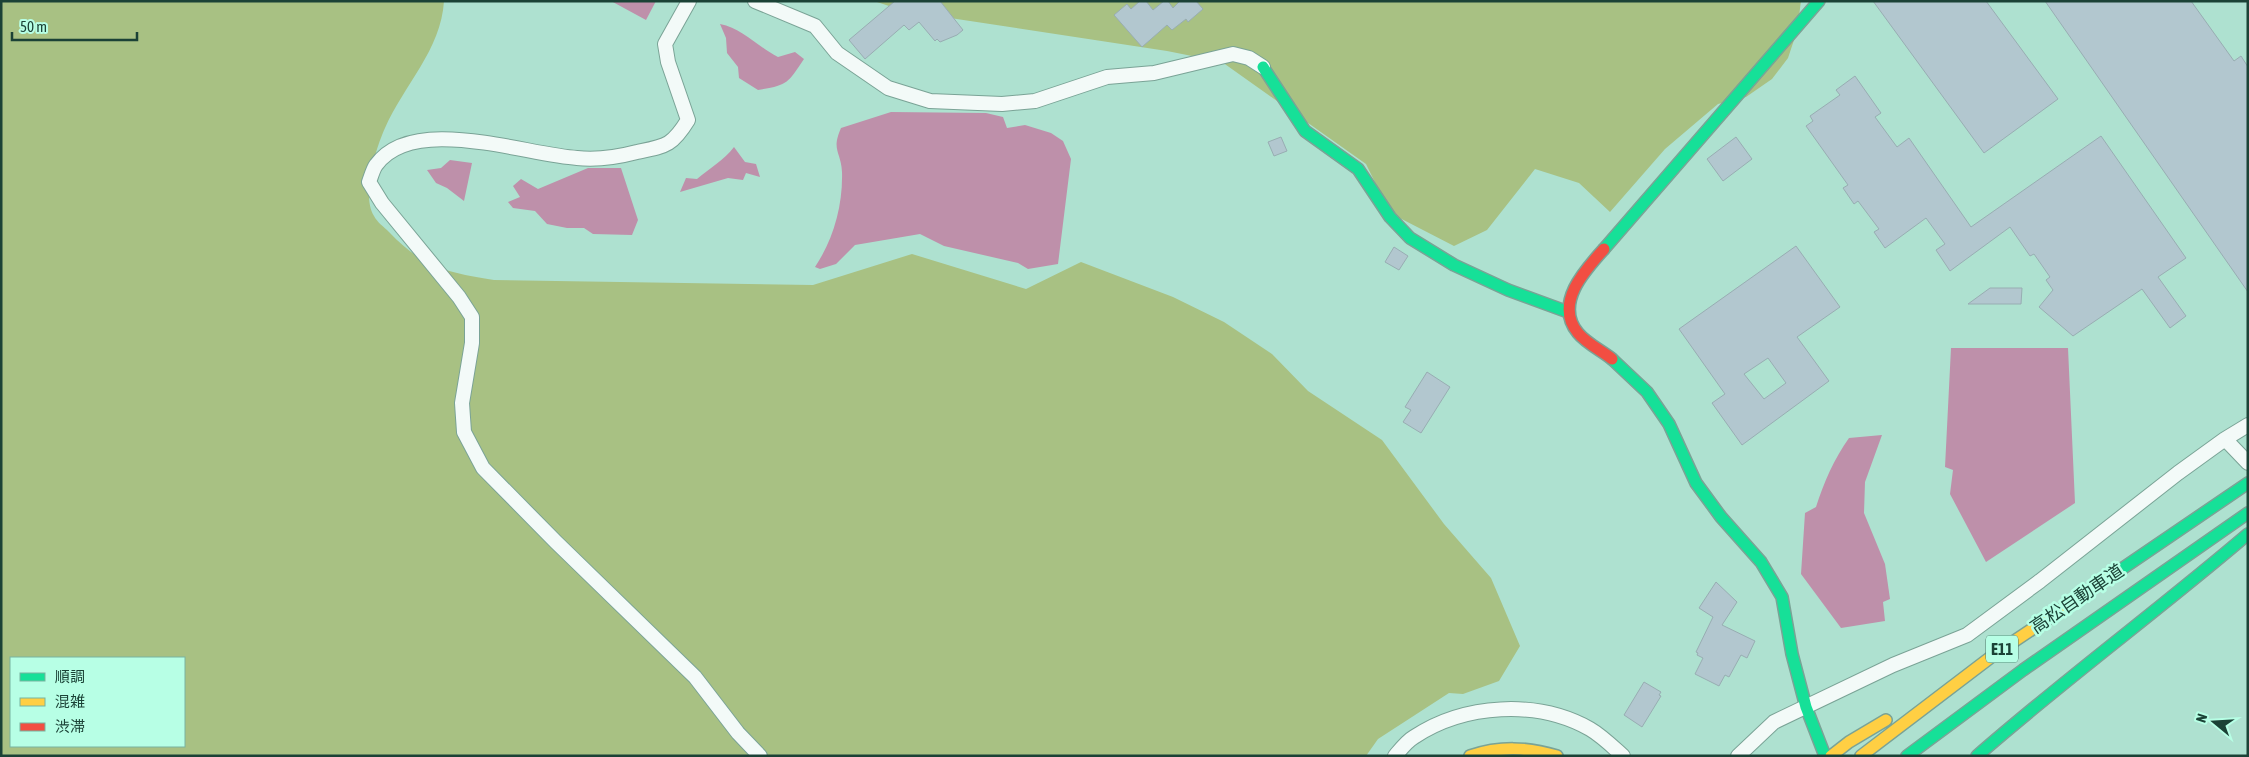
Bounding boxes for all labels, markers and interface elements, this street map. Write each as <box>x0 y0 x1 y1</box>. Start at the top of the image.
scale bar <box>12 10 138 42</box>
text: 50 m <box>20 18 47 35</box>
street label: 高松自動車道 <box>2026 560 2127 637</box>
road number: E11 <box>1986 636 2018 662</box>
legend <box>10 657 185 747</box>
text: 順調 <box>55 668 85 685</box>
text: 混雑 <box>55 693 85 710</box>
north arrow <box>2189 697 2239 747</box>
text: N <box>2193 712 2211 724</box>
text: 渋滞 <box>55 718 85 735</box>

